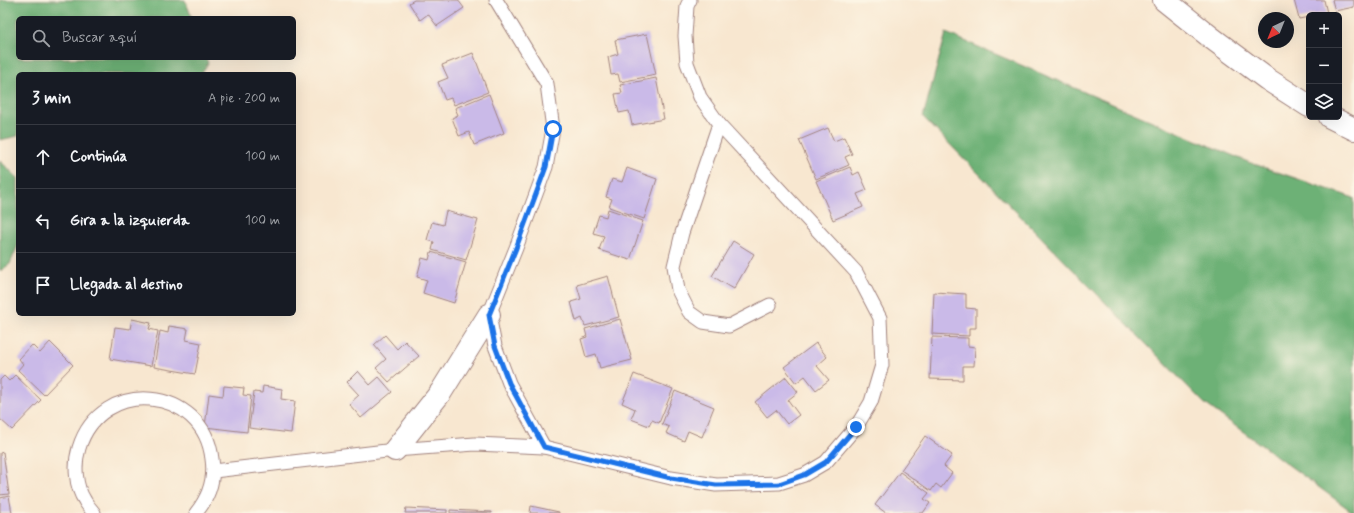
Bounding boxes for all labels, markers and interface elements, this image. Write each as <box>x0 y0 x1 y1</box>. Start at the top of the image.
north arrow <box>1258 12 1294 48</box>
map controls <box>1306 12 1342 120</box>
button: + <box>1306 12 1342 48</box>
search box <box>16 16 296 60</box>
icon: search <box>30 27 52 49</box>
text: Buscar aquí <box>62 28 137 48</box>
button: − <box>1306 48 1342 84</box>
button: layers <box>1306 84 1342 120</box>
text: 3 min <box>32 87 71 109</box>
text: A pie · 200 m <box>208 90 280 107</box>
route start <box>544 120 562 138</box>
icon: ahead <box>32 146 54 168</box>
text: Continúa <box>70 147 127 167</box>
text: 100 m <box>245 148 280 165</box>
icon: left <box>32 210 54 232</box>
text: Gira a la izquierda <box>70 211 189 231</box>
text: 100 m <box>245 212 280 229</box>
icon: arrive <box>32 274 54 296</box>
text: Llegada al destino <box>70 275 183 295</box>
route end <box>847 418 865 436</box>

